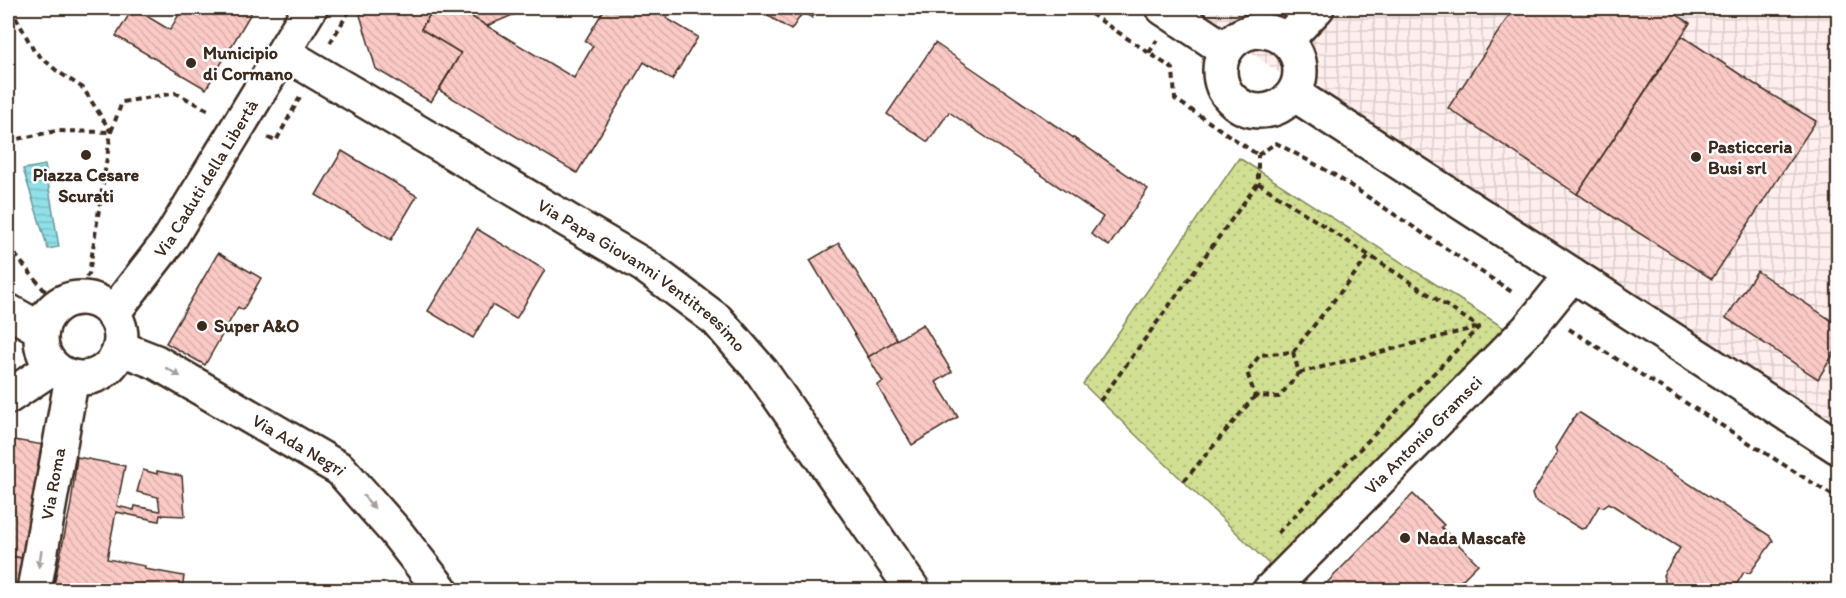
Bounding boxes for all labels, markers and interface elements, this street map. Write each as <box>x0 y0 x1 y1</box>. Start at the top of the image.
place label: Municipio di Cormano <box>203 42 293 85</box>
marker: Municipio di Cormano <box>184 56 198 70</box>
street label: Via Caduti della Libertà <box>149 95 263 262</box>
place label: Pasticceria Busi srl <box>1708 136 1792 179</box>
marker: Piazza Cesare Scurati <box>79 148 93 162</box>
marker: Pasticceria Busi srl <box>1689 150 1703 164</box>
place label: Piazza Cesare Scurati <box>33 164 140 207</box>
street label: Via Papa Giovanni Ventitreesimo <box>533 194 751 357</box>
place label: Super A&O <box>214 315 299 337</box>
marker: Super A&O <box>195 319 209 333</box>
one-way arrow <box>165 367 181 378</box>
street label: Via Antonio Gramsci <box>1360 371 1487 499</box>
street label: Via Ada Negri <box>248 409 351 480</box>
street label: Via Roma <box>36 445 70 522</box>
one-way arrow <box>362 495 376 510</box>
place label: Nada Mascafè <box>1417 527 1526 549</box>
marker: Nada Mascafè <box>1398 531 1412 545</box>
one-way arrow <box>35 549 44 568</box>

